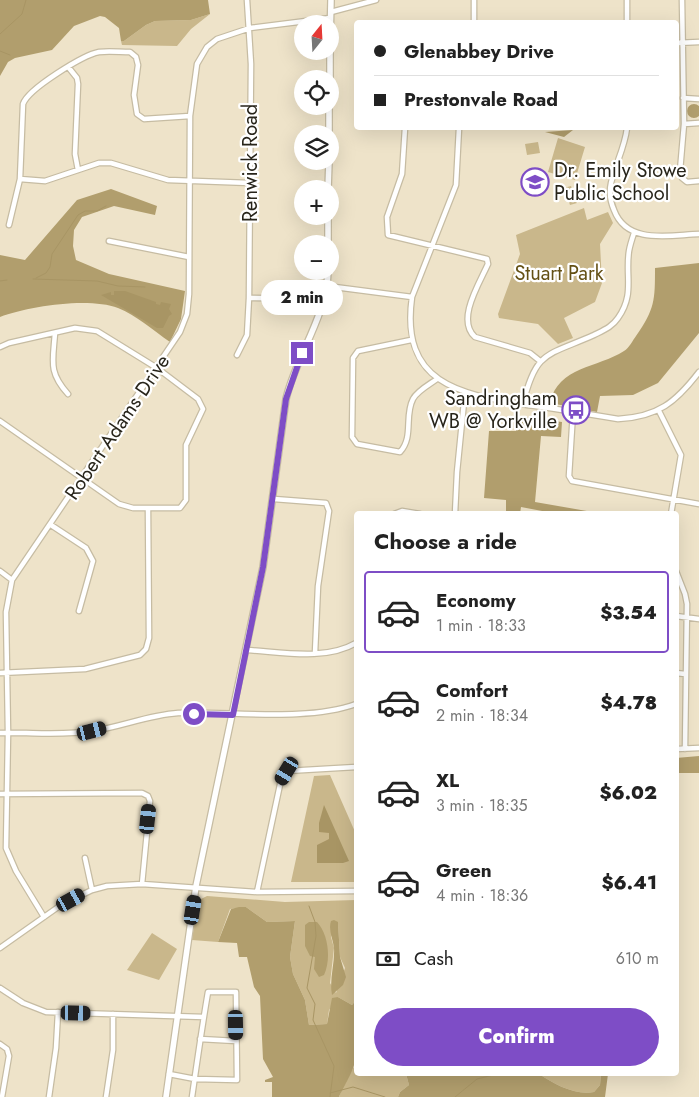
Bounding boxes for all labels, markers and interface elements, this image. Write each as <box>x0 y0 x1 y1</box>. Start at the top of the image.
north arrow <box>294 15 339 60</box>
map controls <box>294 15 339 280</box>
text: Glenabbey Drive <box>404 38 554 65</box>
button: locate <box>294 70 339 115</box>
text: Prestonvale Road <box>404 86 558 113</box>
street label: Renwick Road <box>236 104 265 222</box>
button: layers <box>294 125 339 170</box>
place label: Dr. Emily Stowe Public School <box>554 156 686 208</box>
school or university icon: Dr. Emily Stowe Public School <box>520 167 550 197</box>
button: + <box>294 180 339 225</box>
button: − <box>294 235 339 280</box>
park label: Stuart Park <box>514 259 604 288</box>
callout: 2 min <box>261 280 343 316</box>
text: 2 min <box>281 286 323 309</box>
route end <box>291 342 313 364</box>
street label: Robert Adams Drive <box>58 349 177 506</box>
place label: Sandringham WB @ Yorkville <box>429 384 557 436</box>
bus stop icon: Sandringham WB @ Yorkville <box>561 395 591 425</box>
text: Choose a ride <box>374 525 517 557</box>
text: Economy <box>436 587 516 614</box>
icon: car <box>376 590 421 635</box>
text: $3.54 <box>600 599 657 626</box>
text: 1 min · 18:33 <box>436 614 526 637</box>
text: Comfort <box>436 677 508 704</box>
icon: car <box>376 680 421 725</box>
text: $4.78 <box>601 689 657 716</box>
route start <box>183 703 205 725</box>
text: 2 min · 18:34 <box>436 704 528 727</box>
car <box>75 720 108 742</box>
car <box>272 754 301 788</box>
text: XL <box>436 767 459 794</box>
icon: car <box>376 770 421 815</box>
text: $6.02 <box>600 779 657 806</box>
text: 3 min · 18:35 <box>436 794 527 817</box>
car <box>138 803 157 835</box>
text: Green <box>436 857 492 884</box>
icon: car <box>376 860 421 905</box>
text: $6.41 <box>602 869 657 896</box>
text: 4 min · 18:36 <box>436 884 528 907</box>
car <box>54 886 87 914</box>
car <box>183 894 202 926</box>
icon: cash <box>374 945 402 973</box>
text: Cash <box>414 945 454 972</box>
text: 610 m <box>616 947 659 970</box>
car <box>60 1005 91 1021</box>
button: Confirm <box>374 1008 659 1066</box>
car <box>228 1010 243 1040</box>

